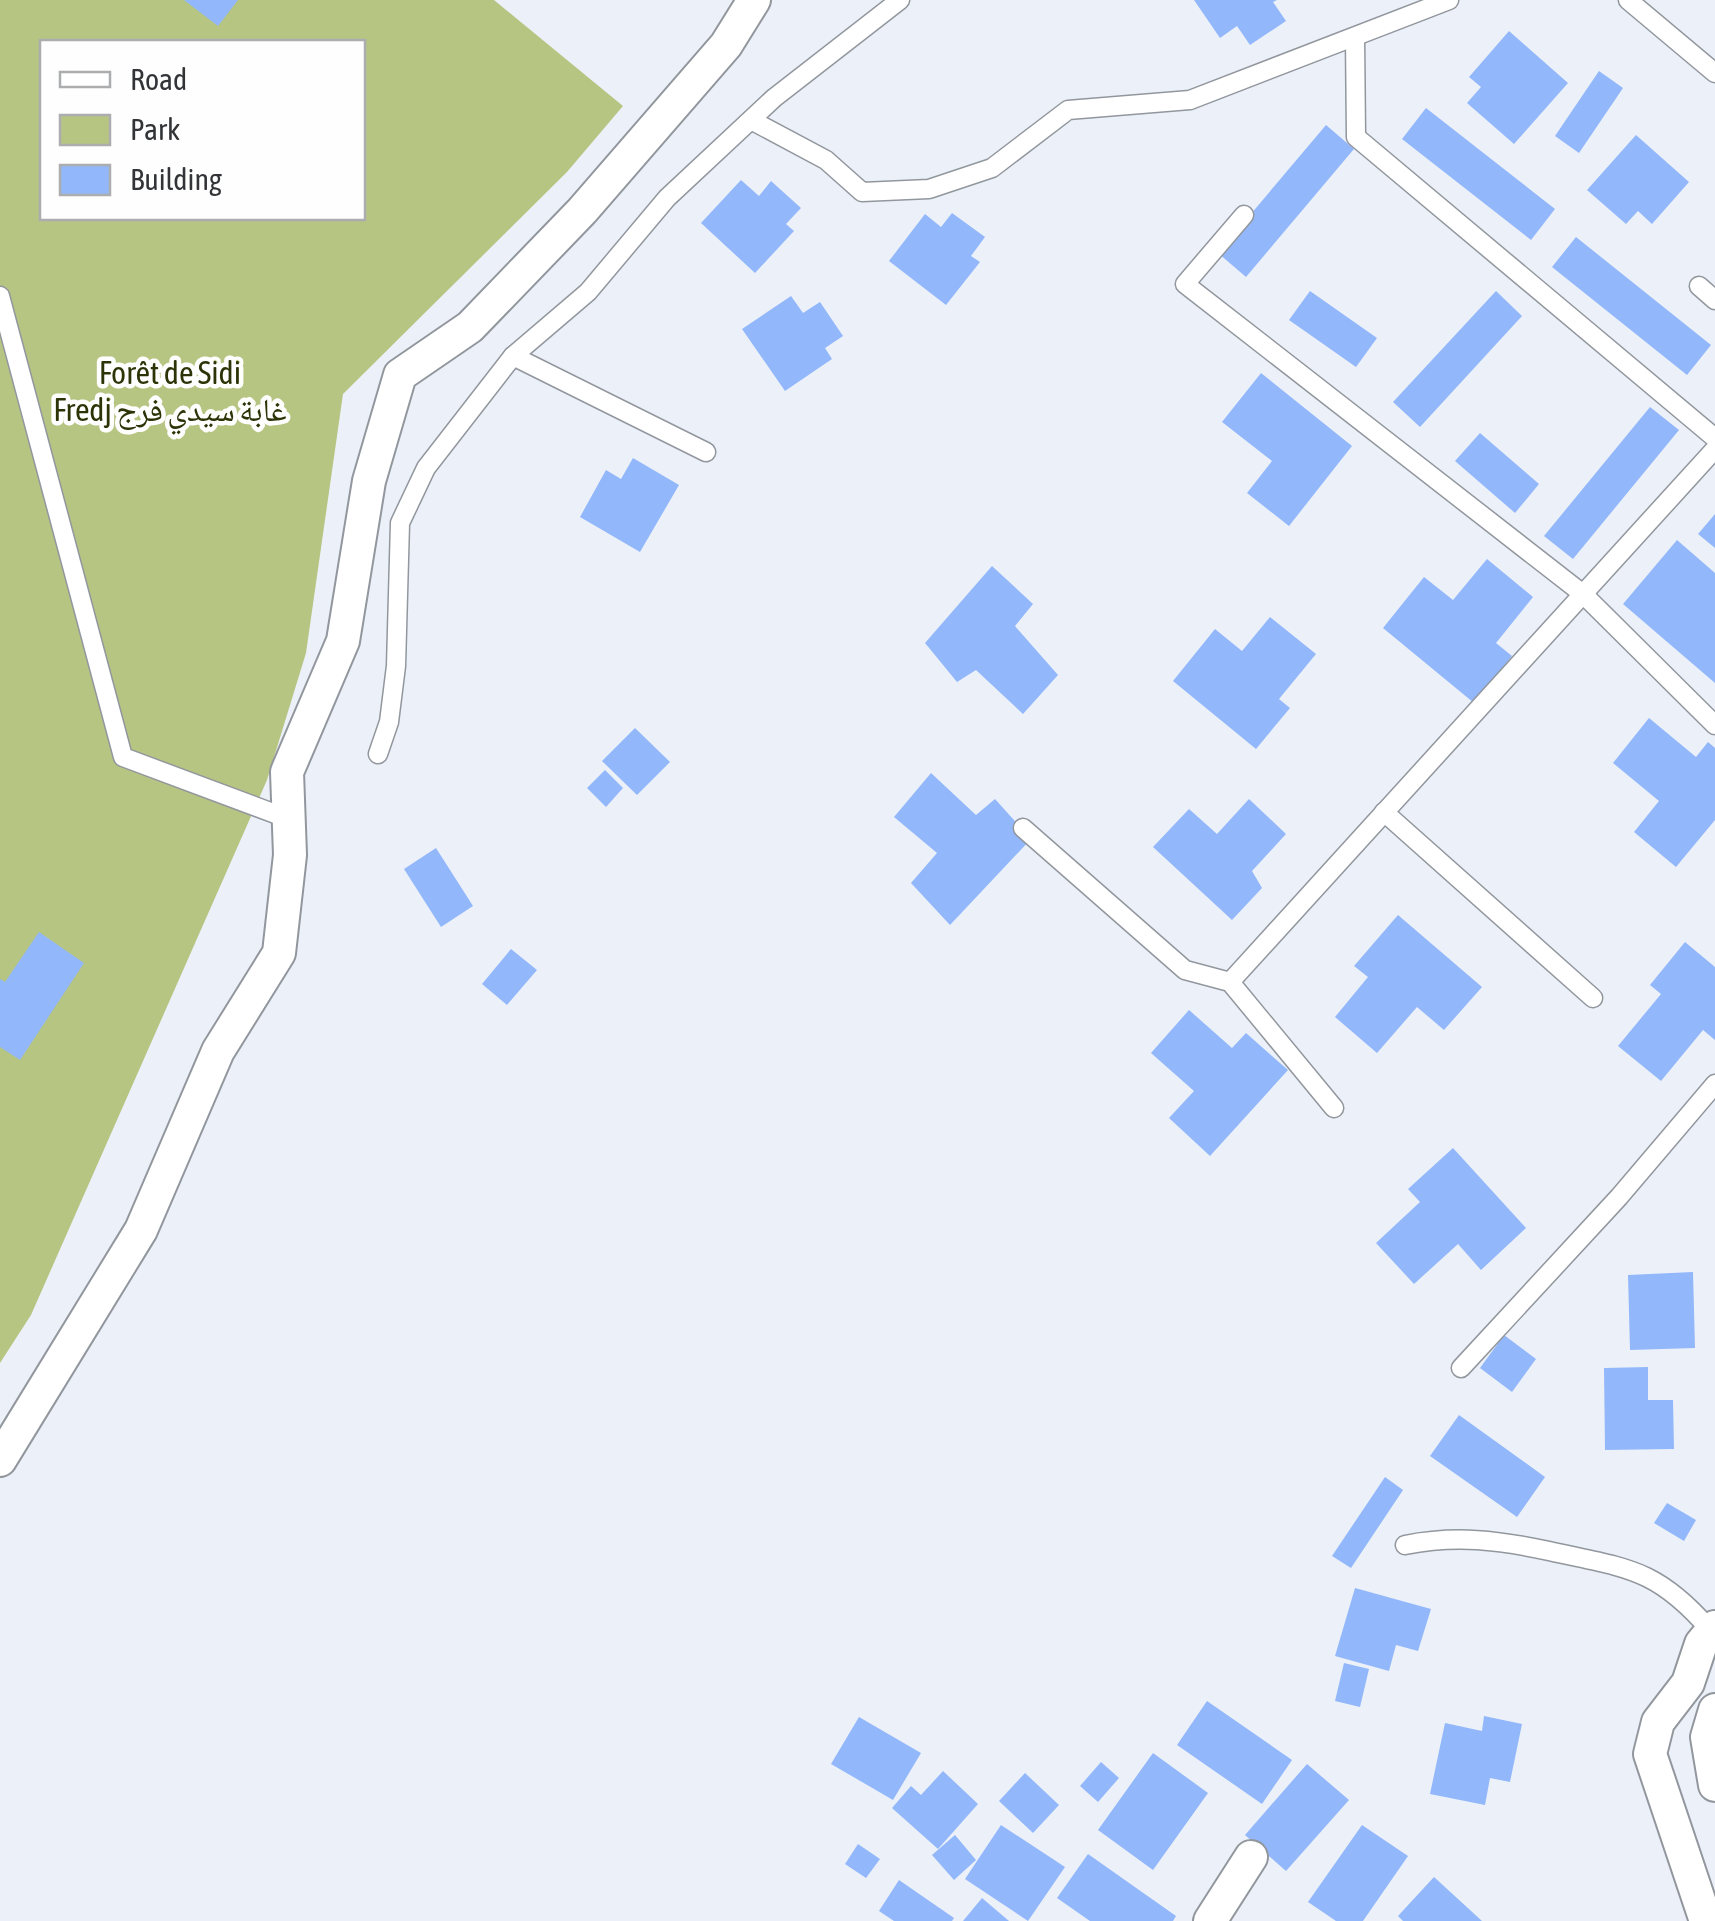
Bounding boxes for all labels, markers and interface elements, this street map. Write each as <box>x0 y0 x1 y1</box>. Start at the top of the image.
legend <box>40 40 365 220</box>
text: Road <box>130 62 187 96</box>
text: Park <box>130 112 180 146</box>
text: Building <box>130 162 222 196</box>
park label: Forêt de Sidi Fredj غابة سيدي فرج <box>53 354 287 435</box>

